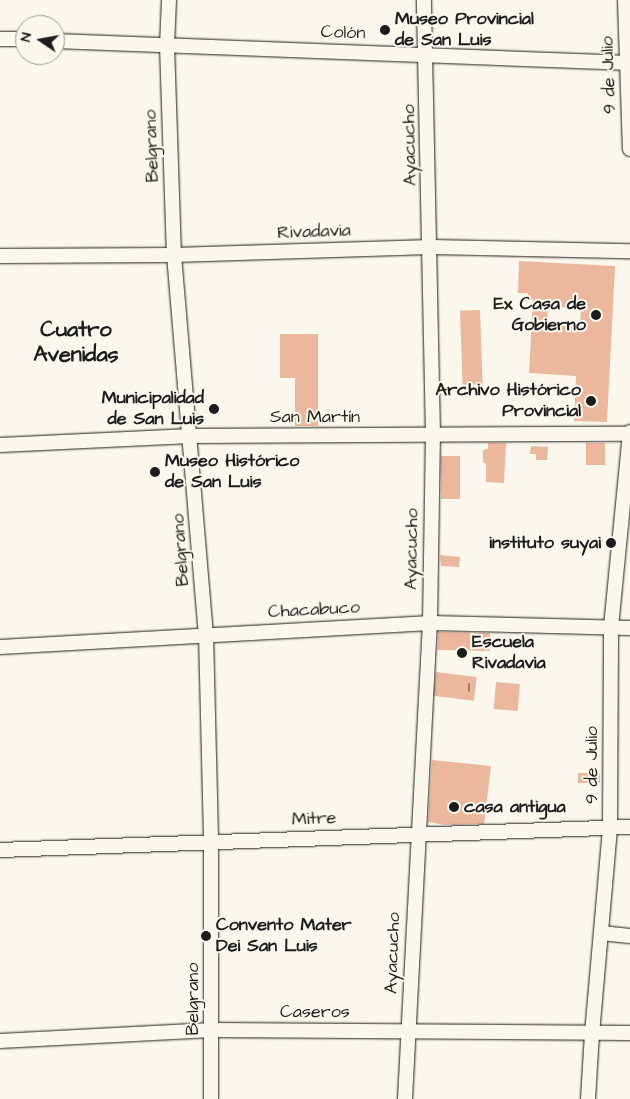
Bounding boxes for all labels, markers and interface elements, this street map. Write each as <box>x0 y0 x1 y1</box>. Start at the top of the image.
place label: Museo Provincial de San Luis <box>395 9 534 52</box>
north arrow <box>15 15 65 65</box>
street label: Colón <box>320 21 366 45</box>
marker: Museo Provincial de San Luis <box>379 24 391 36</box>
text: N <box>16 31 37 43</box>
street label: 9 de Julio <box>597 36 621 114</box>
street label: Ayacucho <box>398 104 422 186</box>
street label: Belgrano <box>140 109 164 183</box>
street label: Rivadavia <box>277 220 351 244</box>
place label: Ex Casa de Gobierno <box>493 294 586 336</box>
marker: Ex Casa de Gobierno <box>590 309 602 321</box>
district label: Cuatro Avenidas <box>33 316 119 368</box>
place label: Archivo Histórico Provincial <box>436 380 581 422</box>
place label: Municipalidad de San Luis <box>102 388 204 430</box>
marker: Archivo Histórico Provincial <box>585 395 597 407</box>
marker: Municipalidad de San Luis <box>208 403 220 415</box>
street label: San Martín <box>270 406 360 428</box>
place label: Museo Histórico de San Luis <box>165 451 299 494</box>
marker: Museo Histórico de San Luis <box>149 466 161 478</box>
street label: Ayacucho <box>400 508 424 590</box>
street label: Belgrano <box>168 513 194 587</box>
place label: instituto suyai <box>489 532 601 554</box>
marker: instituto suyai <box>605 537 617 549</box>
street label: Chacabuco <box>267 597 361 623</box>
place label: Escuela Rivadavia <box>472 632 546 674</box>
marker: Escuela Rivadavia <box>456 647 468 659</box>
house number: 1 <box>468 679 470 697</box>
street label: 9 de Julio <box>581 726 603 804</box>
place label: casa antigua <box>464 796 566 818</box>
marker: casa antigua <box>448 801 460 813</box>
street label: Mitre <box>291 807 337 831</box>
street label: Ayacucho <box>381 912 405 994</box>
place label: Convento Mater Dei San Luis <box>216 915 352 958</box>
marker: Convento Mater Dei San Luis <box>200 930 212 942</box>
street label: Belgrano <box>182 963 204 1035</box>
street label: Caseros <box>280 1001 350 1023</box>

